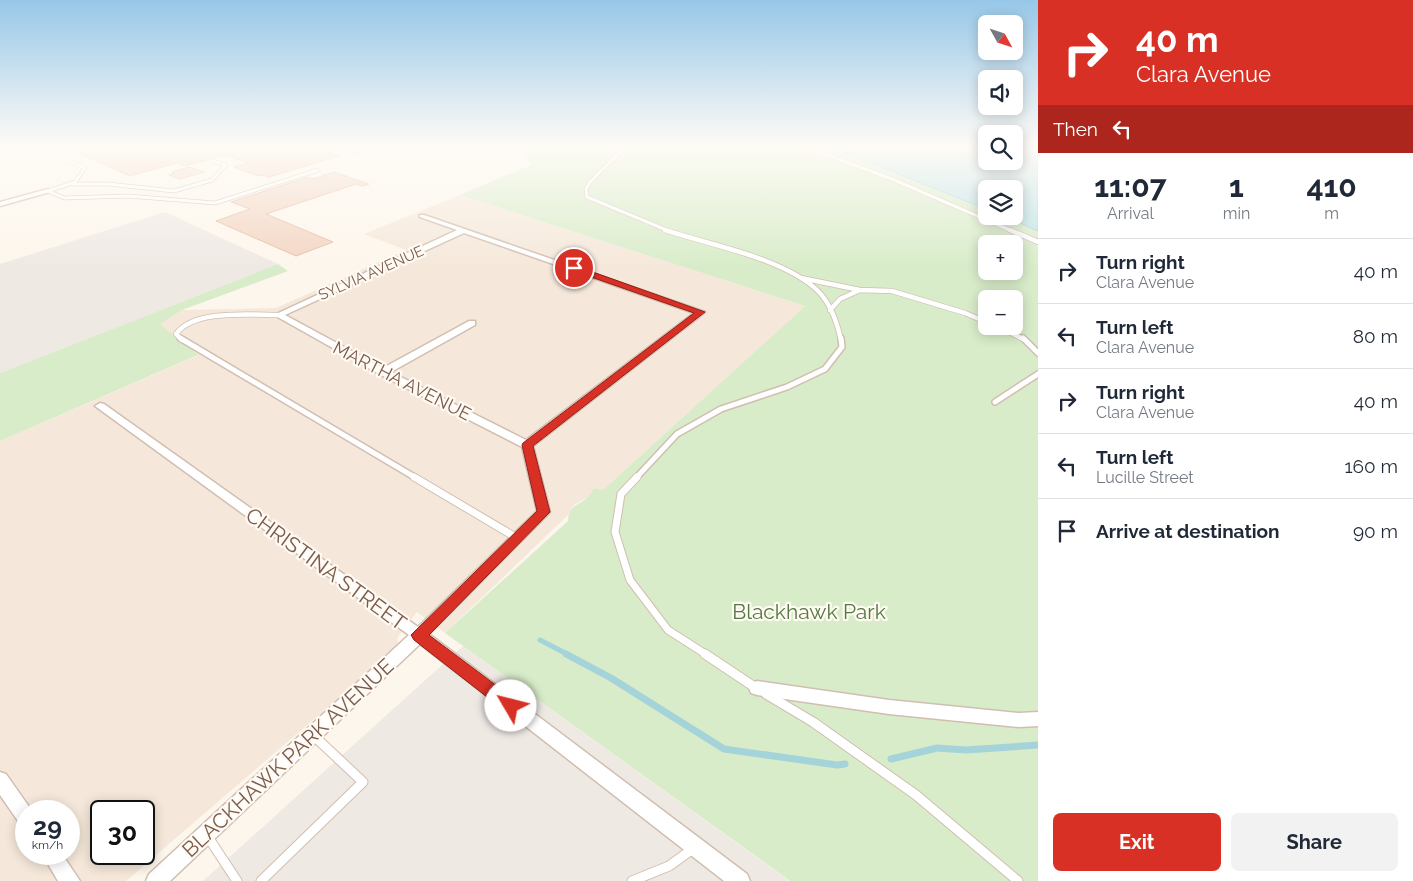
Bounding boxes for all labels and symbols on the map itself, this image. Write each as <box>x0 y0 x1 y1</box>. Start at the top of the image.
north arrow <box>978 15 1022 60</box>
street label: SYLVIA AVENUE <box>316 242 426 304</box>
pin <box>553 247 595 289</box>
street label: MARTHA AVENUE <box>330 337 475 424</box>
street label: CHRISTINA STREET <box>241 502 412 635</box>
park label: Blackhawk Park <box>732 599 886 624</box>
street label: BLACKHAWK PARK AVENUE <box>177 653 398 862</box>
position arrow <box>484 679 536 731</box>
speed limit sign: 30 <box>90 800 155 865</box>

